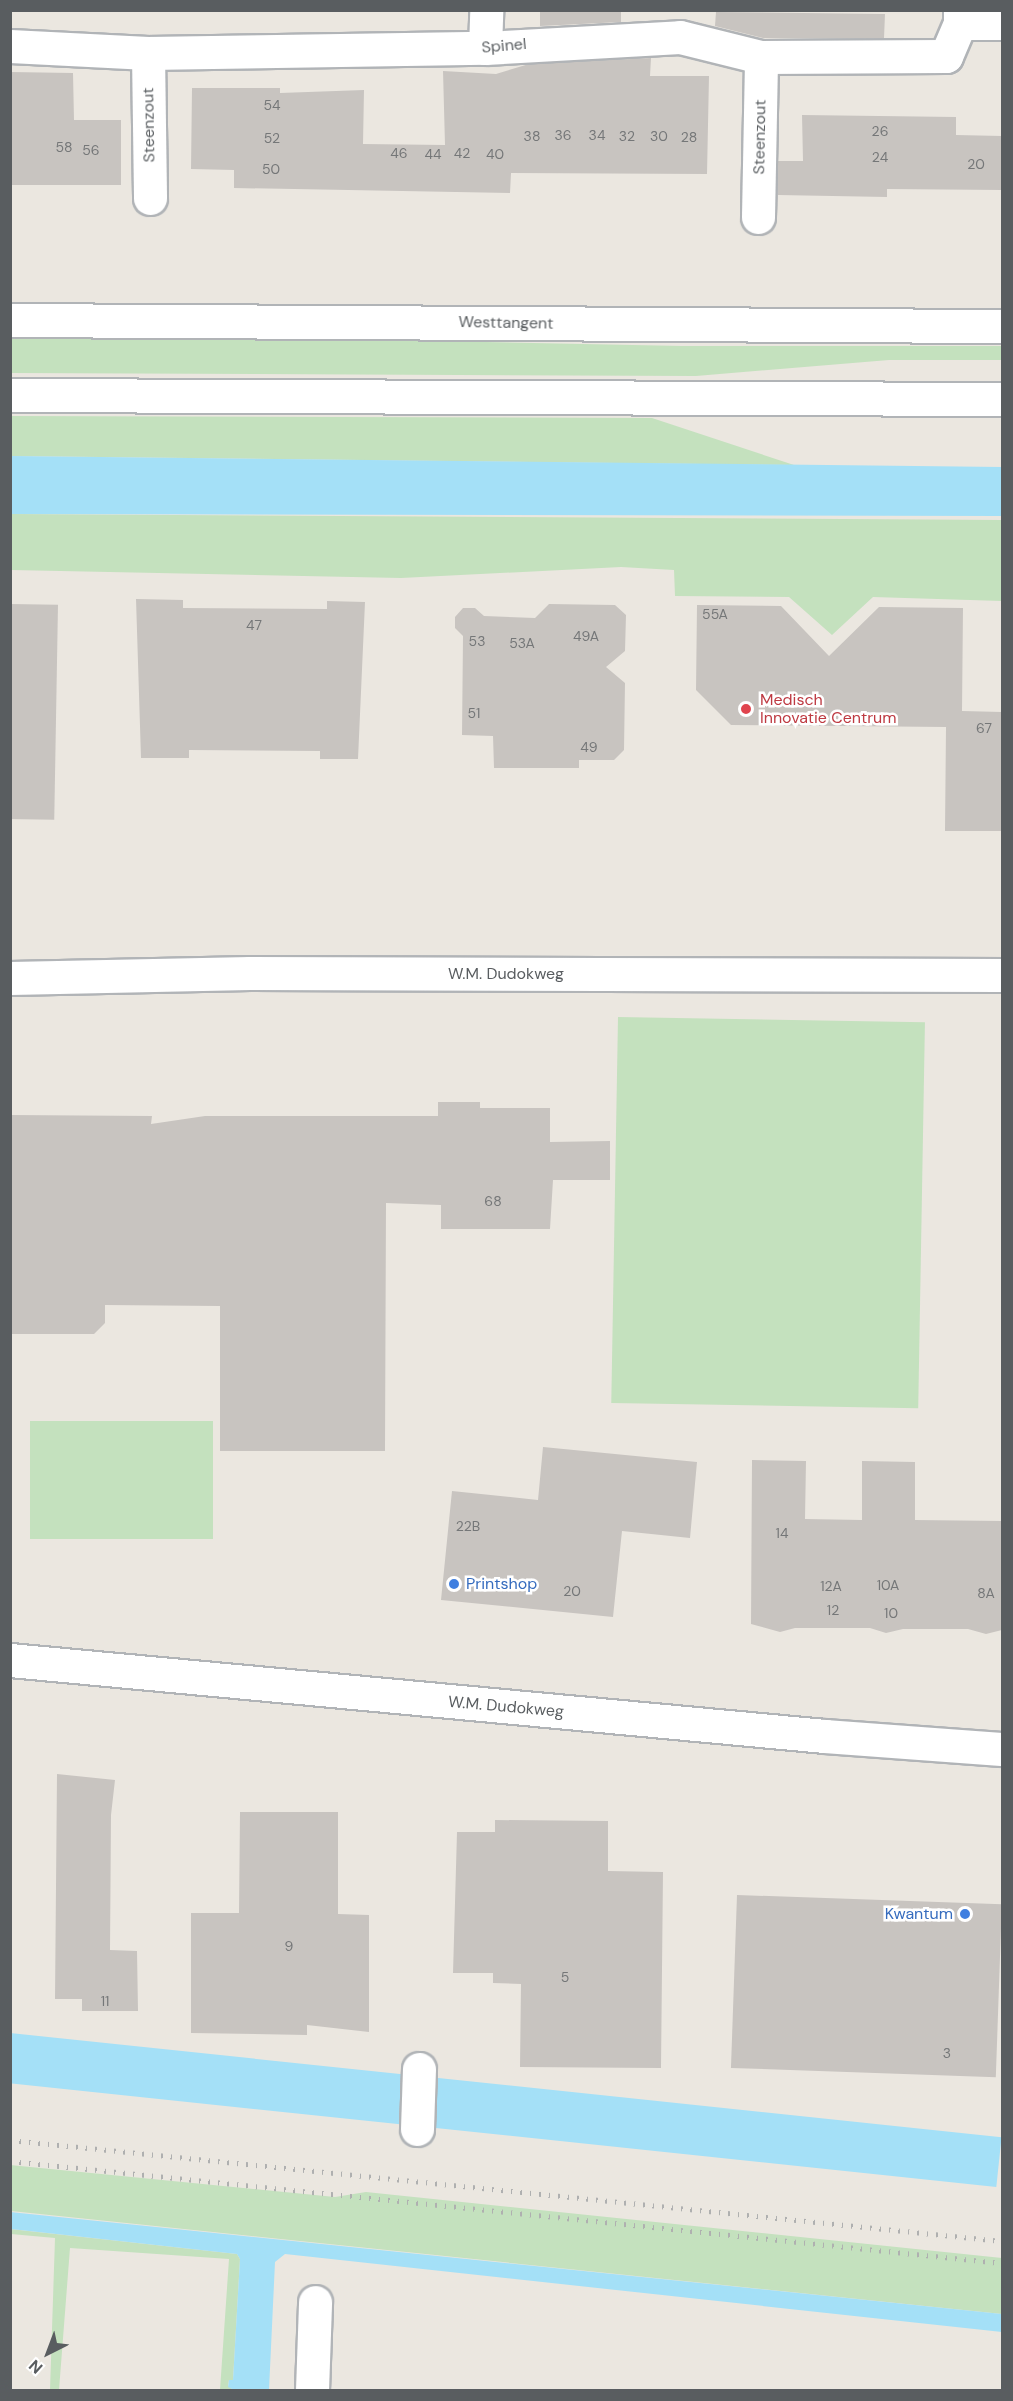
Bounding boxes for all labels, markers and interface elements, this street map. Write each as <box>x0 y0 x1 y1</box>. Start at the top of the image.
street label: Spinel <box>481 34 527 58</box>
street label: Steenzout <box>139 87 159 163</box>
house number: 54 <box>263 97 281 113</box>
street label: Steenzout <box>750 99 770 175</box>
house number: 26 <box>872 123 888 139</box>
house number: 36 <box>554 127 572 143</box>
house number: 34 <box>589 127 605 143</box>
house number: 38 <box>524 128 540 144</box>
house number: 32 <box>619 128 635 144</box>
house number: 30 <box>650 128 668 144</box>
house number: 28 <box>681 129 697 145</box>
house number: 52 <box>264 130 280 146</box>
house number: 58 <box>55 139 73 155</box>
house number: 56 <box>82 142 100 158</box>
house number: 46 <box>390 145 408 161</box>
house number: 42 <box>454 145 470 161</box>
house number: 44 <box>425 146 441 162</box>
house number: 40 <box>486 146 504 162</box>
house number: 24 <box>872 149 888 165</box>
house number: 20 <box>967 156 985 172</box>
house number: 50 <box>262 161 280 177</box>
street label: Westtangent <box>458 313 554 333</box>
house number: 55A <box>702 606 728 622</box>
house number: 47 <box>246 617 262 633</box>
house number: 49A <box>573 628 599 644</box>
house number: 53 <box>469 633 485 649</box>
house number: 53A <box>509 635 535 651</box>
place label: Medisch Innovatie Centrum <box>760 690 897 728</box>
marker: Medisch Innovatie Centrum <box>737 700 755 718</box>
house number: 51 <box>468 705 480 721</box>
house number: 67 <box>976 720 992 736</box>
house number: 49 <box>580 739 598 755</box>
street label: W.M. Dudokweg <box>448 964 564 984</box>
house number: 68 <box>484 1193 502 1209</box>
house number: 22B <box>456 1518 480 1534</box>
house number: 14 <box>776 1525 788 1541</box>
place label: Printshop <box>466 1574 537 1594</box>
marker: Printshop <box>447 1577 461 1591</box>
house number: 10A <box>877 1577 899 1593</box>
house number: 12A <box>820 1578 842 1594</box>
house number: 20 <box>563 1583 581 1599</box>
house number: 8A <box>977 1585 995 1601</box>
house number: 12 <box>827 1602 839 1618</box>
house number: 10 <box>884 1605 898 1621</box>
street label: W.M. Dudokweg <box>447 1692 565 1722</box>
place label: Kwantum <box>885 1904 953 1924</box>
marker: Kwantum <box>958 1907 972 1921</box>
house number: 9 <box>285 1938 293 1954</box>
house number: 5 <box>561 1969 569 1985</box>
house number: 11 <box>101 1993 109 2009</box>
house number: 3 <box>943 2045 951 2061</box>
north arrow <box>18 2323 78 2383</box>
text: N <box>24 2355 47 2378</box>

